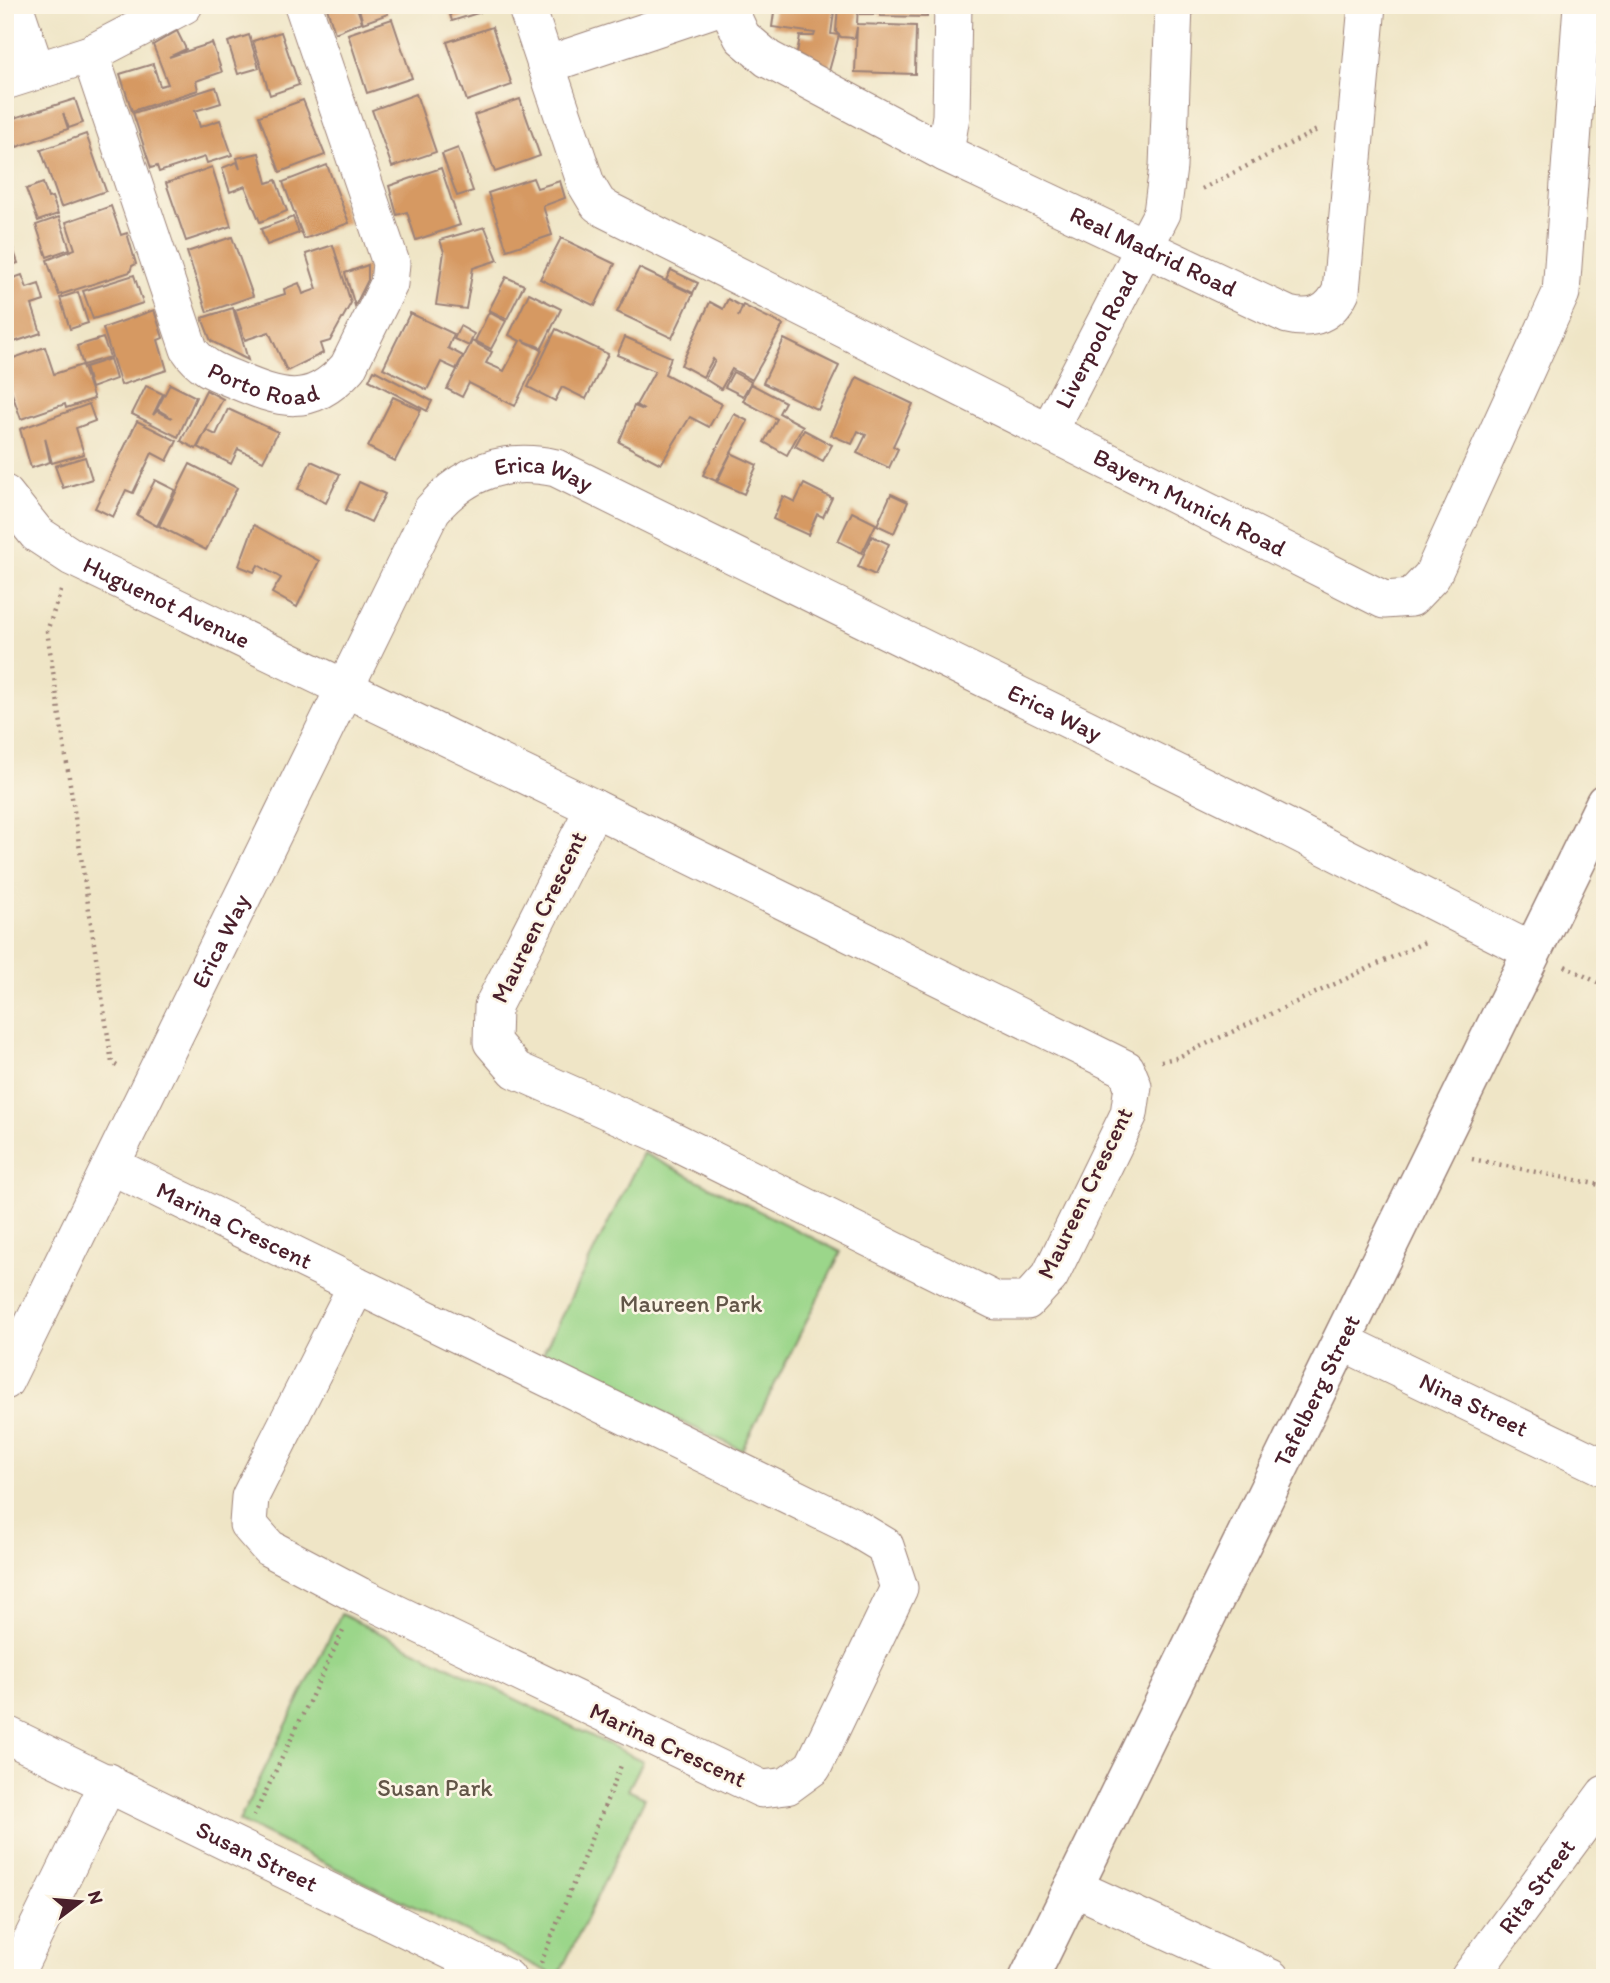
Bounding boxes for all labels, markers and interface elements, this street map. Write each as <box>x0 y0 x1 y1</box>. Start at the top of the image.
street label: Real Madrid Road <box>1065 199 1241 303</box>
street label: Liverpool Road <box>1048 265 1144 413</box>
street label: Porto Road <box>203 355 323 411</box>
street label: Bayern Munich Road <box>1089 442 1291 563</box>
street label: Erica Way <box>491 449 598 498</box>
street label: Huguenot Avenue <box>79 550 255 654</box>
street label: Erica Way <box>1003 677 1107 748</box>
street label: Maureen Crescent <box>484 826 593 1007</box>
street label: Erica Way <box>185 888 256 993</box>
street label: Maureen Crescent <box>1030 1102 1139 1283</box>
street label: Marina Crescent <box>152 1175 317 1275</box>
park label: Maureen Park <box>620 1289 763 1318</box>
street label: Tafelberg Street <box>1267 1310 1366 1471</box>
street label: Nina Street <box>1415 1366 1533 1443</box>
street label: Marina Crescent <box>585 1696 751 1794</box>
park label: Susan Park <box>377 1773 493 1802</box>
street label: Susan Street <box>192 1814 323 1898</box>
street label: Rita Street <box>1492 1833 1581 1939</box>
north arrow <box>46 1868 116 1938</box>
text: N <box>83 1888 109 1907</box>

